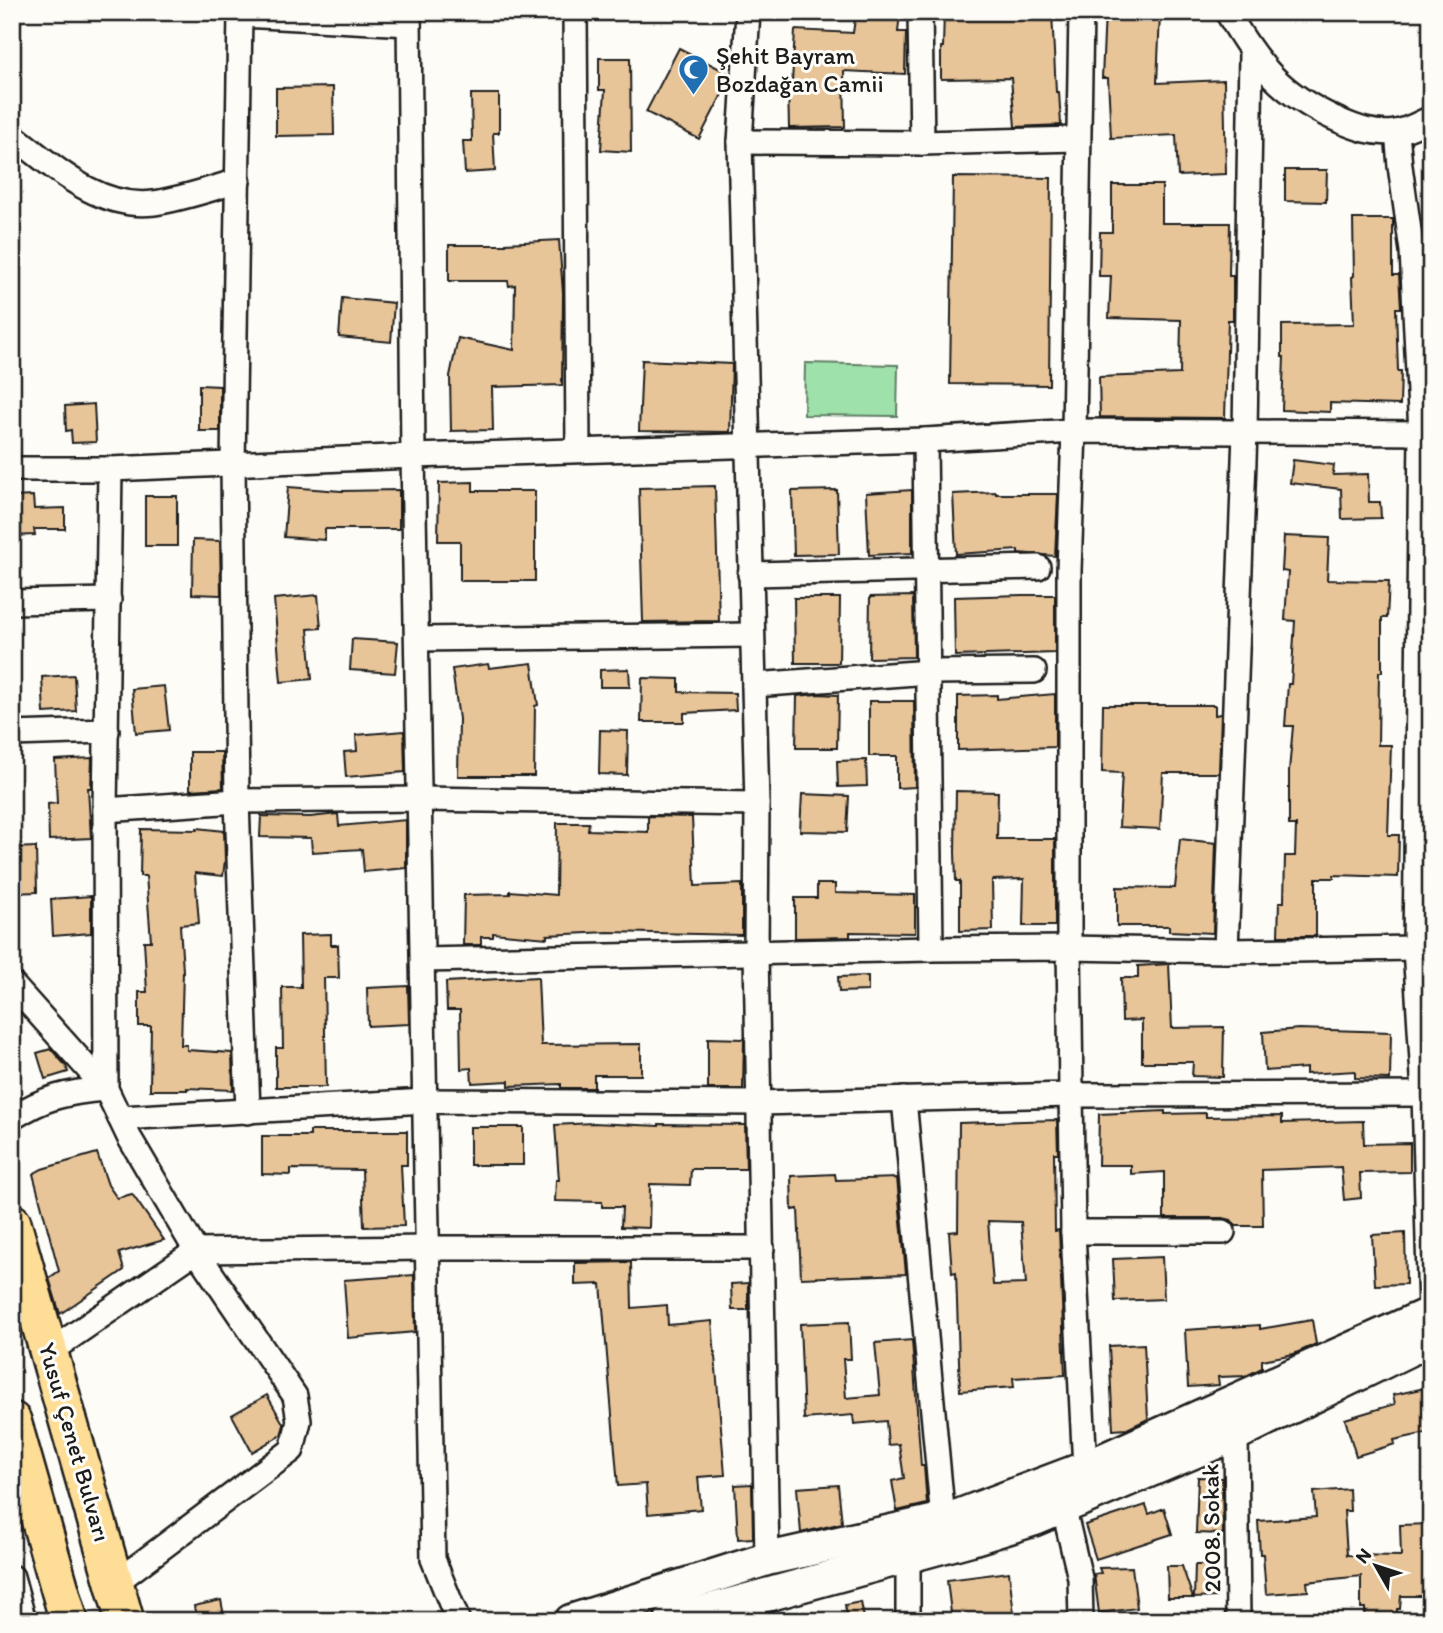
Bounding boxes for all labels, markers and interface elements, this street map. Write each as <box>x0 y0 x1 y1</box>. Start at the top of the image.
place label: Şehit Bayram Bozdağan Camii <box>716 41 884 98</box>
mosque icon: Şehit Bayram Bozdağan Camii <box>676 52 710 96</box>
street label: Yusuf Çenet Bulvarı <box>33 1339 117 1545</box>
street label: 2008. Sokak <box>1195 1463 1227 1593</box>
north arrow <box>1342 1532 1412 1602</box>
text: N <box>1350 1543 1376 1568</box>

